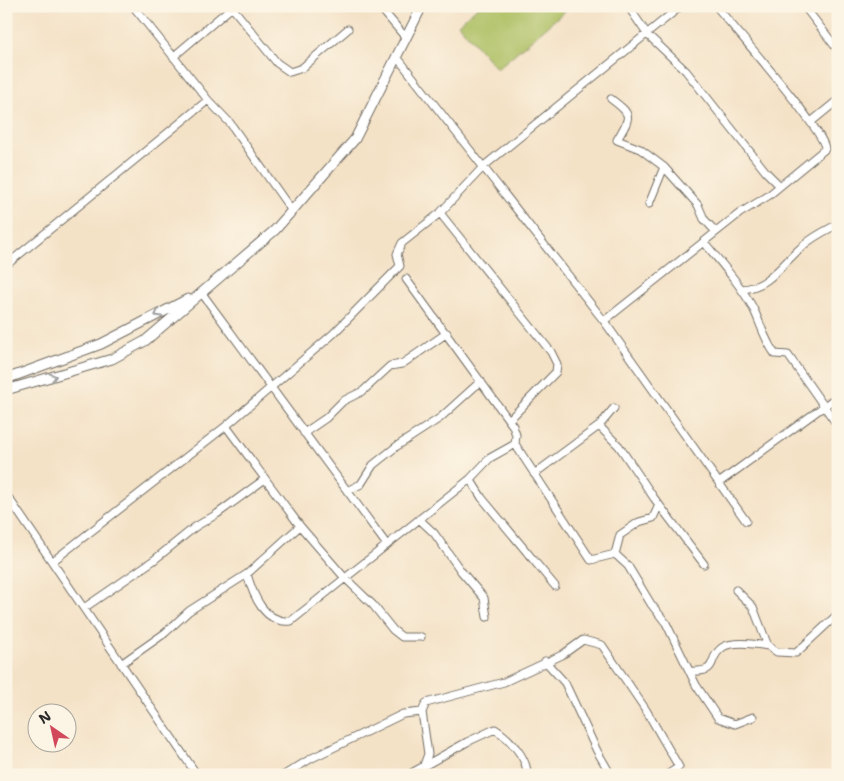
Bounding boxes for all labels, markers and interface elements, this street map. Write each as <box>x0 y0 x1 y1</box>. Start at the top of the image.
one-way arrow <box>154 308 163 318</box>
one-way arrow <box>49 373 57 383</box>
north arrow <box>28 704 78 754</box>
text: N <box>35 707 54 728</box>

